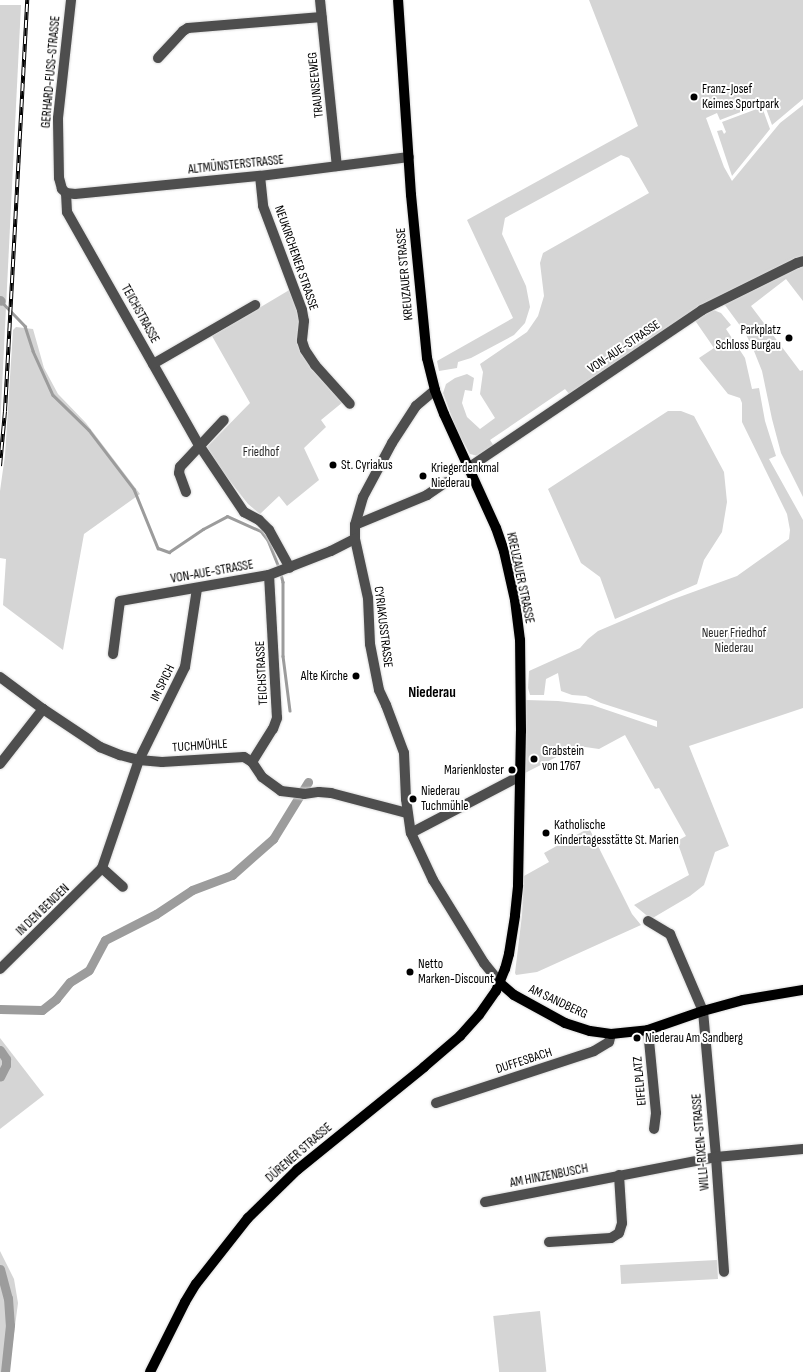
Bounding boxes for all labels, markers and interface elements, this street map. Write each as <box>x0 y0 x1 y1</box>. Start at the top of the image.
street label: GERHARD-FUSS-STRASSE <box>38 15 64 129</box>
street label: TRAUNSEEWEG <box>305 51 327 119</box>
place label: Franz-Josef Keimes Sportpark <box>702 82 779 113</box>
marker: Franz-Josef Keimes Sportpark <box>689 92 699 102</box>
street label: ALTMÜNSTERSTRASSE <box>187 152 285 178</box>
street label: NEUKIRCHENER STRASSE <box>271 204 321 312</box>
street label: KREUZAUER STRASSE <box>393 227 417 321</box>
street label: TEICHSTRASSE <box>118 282 162 346</box>
street label: VON-AUE-STRASSE <box>585 317 663 377</box>
place label: Parkplatz Schloss Burgau <box>716 323 781 354</box>
marker: Parkplatz Schloss Burgau <box>784 333 794 343</box>
park label: Friedhof <box>243 444 279 460</box>
place label: St. Cyriakus <box>341 457 393 473</box>
marker: St. Cyriakus <box>328 460 338 470</box>
place label: Kriegerdenkmal Niederau <box>431 461 499 492</box>
marker: Kriegerdenkmal Niederau <box>418 471 428 481</box>
street label: KREUZAUER STRASSE <box>503 531 537 625</box>
street label: VON-AUE-STRASSE <box>169 557 255 587</box>
street label: CYRIAKUSSTRASSE <box>370 585 396 669</box>
park label: Neuer Friedhof Niederau <box>702 626 766 657</box>
street label: TEICHSTRASSE <box>253 640 271 706</box>
street label: IM SPICH <box>147 662 179 704</box>
place label: Alte Kirche <box>301 668 348 684</box>
marker: Alte Kirche <box>351 671 361 681</box>
district label: Niederau <box>408 684 456 702</box>
street label: TUCHMÜHLE <box>172 736 228 756</box>
place label: Grabstein von 1767 <box>542 744 584 775</box>
marker: Grabstein von 1767 <box>529 754 539 764</box>
place label: Marienkloster <box>444 762 504 778</box>
marker: Marienkloster <box>507 765 517 775</box>
place label: Niederau Tuchmühle <box>421 784 469 815</box>
marker: Niederau Tuchmühle <box>408 794 418 804</box>
place label: Katholische Kindertagesstätte St. Marien <box>554 818 679 849</box>
marker: Katholische Kindertagesstätte St. Marien <box>541 828 551 838</box>
street label: IN DEN BENDEN <box>13 881 73 939</box>
place label: Netto Marken-Discount <box>418 957 494 988</box>
marker: Netto Marken-Discount <box>405 967 415 977</box>
street label: AM SANDBERG <box>526 982 590 1022</box>
place label: Niederau Am Sandberg <box>645 1030 743 1046</box>
marker: Niederau Am Sandberg <box>632 1033 642 1043</box>
street label: DUFFESBACH <box>494 1045 554 1077</box>
street label: EIFELPLATZ <box>630 1056 650 1106</box>
street label: WILLI-RIXEN-STRASSE <box>689 1093 713 1191</box>
street label: DÜRENER STRASSE <box>263 1120 335 1186</box>
street label: AM HINZENBUSCH <box>509 1161 589 1191</box>

